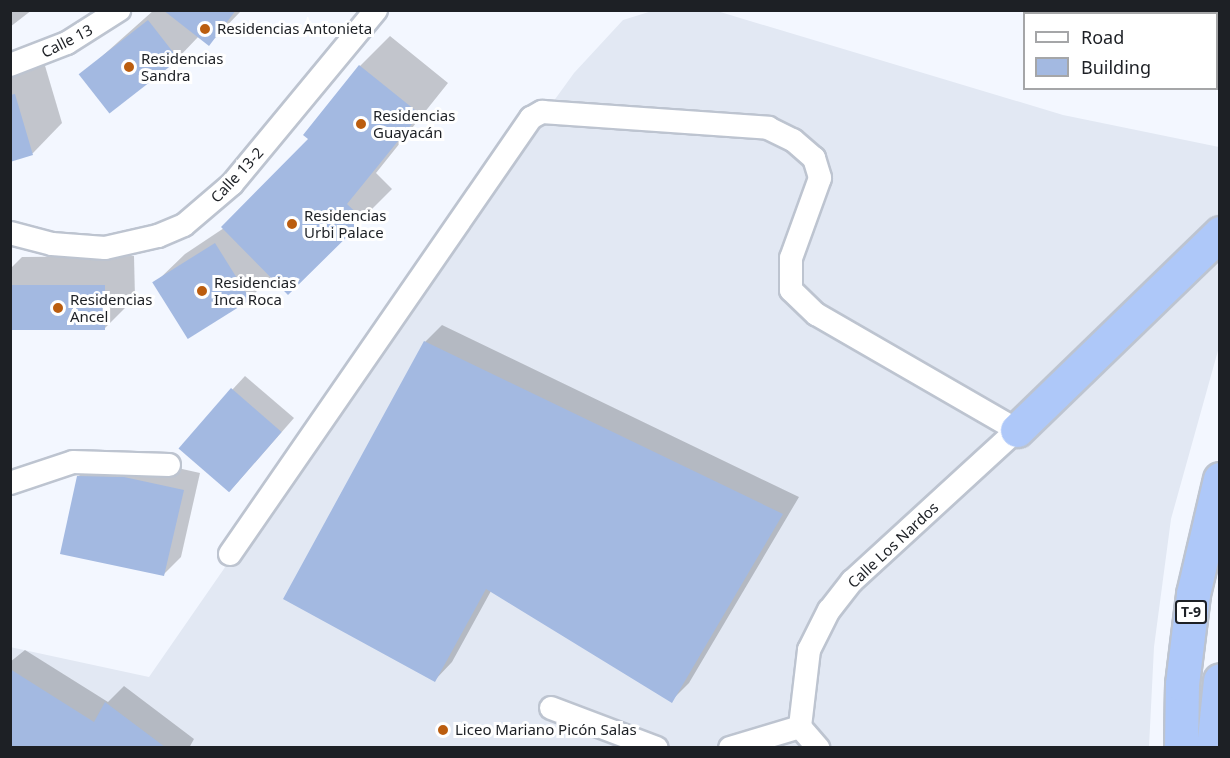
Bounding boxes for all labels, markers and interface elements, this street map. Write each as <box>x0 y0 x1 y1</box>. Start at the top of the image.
legend <box>1023 12 1218 90</box>
street label: Calle 13 <box>38 20 96 62</box>
place label: Residencias Antonieta <box>217 20 372 38</box>
marker: Residencias Antonieta <box>198 22 212 36</box>
text: Road <box>1081 25 1124 49</box>
place label: Residencias Sandra <box>141 49 223 84</box>
text: Building <box>1081 55 1151 79</box>
marker: Residencias Sandra <box>122 60 136 74</box>
place label: Residencias Guayacán <box>373 106 455 141</box>
marker: Residencias Guayacán <box>354 117 368 131</box>
street label: Calle 13-2 <box>207 144 267 206</box>
place label: Residencias Urbi Palace <box>304 206 386 241</box>
marker: Residencias Urbi Palace <box>285 217 299 231</box>
place label: Residencias Inca Roca <box>214 273 296 308</box>
marker: Residencias Inca Roca <box>195 284 209 298</box>
place label: Residencias Ancel <box>70 290 152 325</box>
marker: Residencias Ancel <box>51 301 65 315</box>
street label: Calle Los Nardos <box>844 498 942 592</box>
road number: T-9 <box>1174 601 1208 623</box>
place label: Liceo Mariano Picón Salas <box>455 721 637 739</box>
marker: Liceo Mariano Picón Salas <box>436 723 450 737</box>

